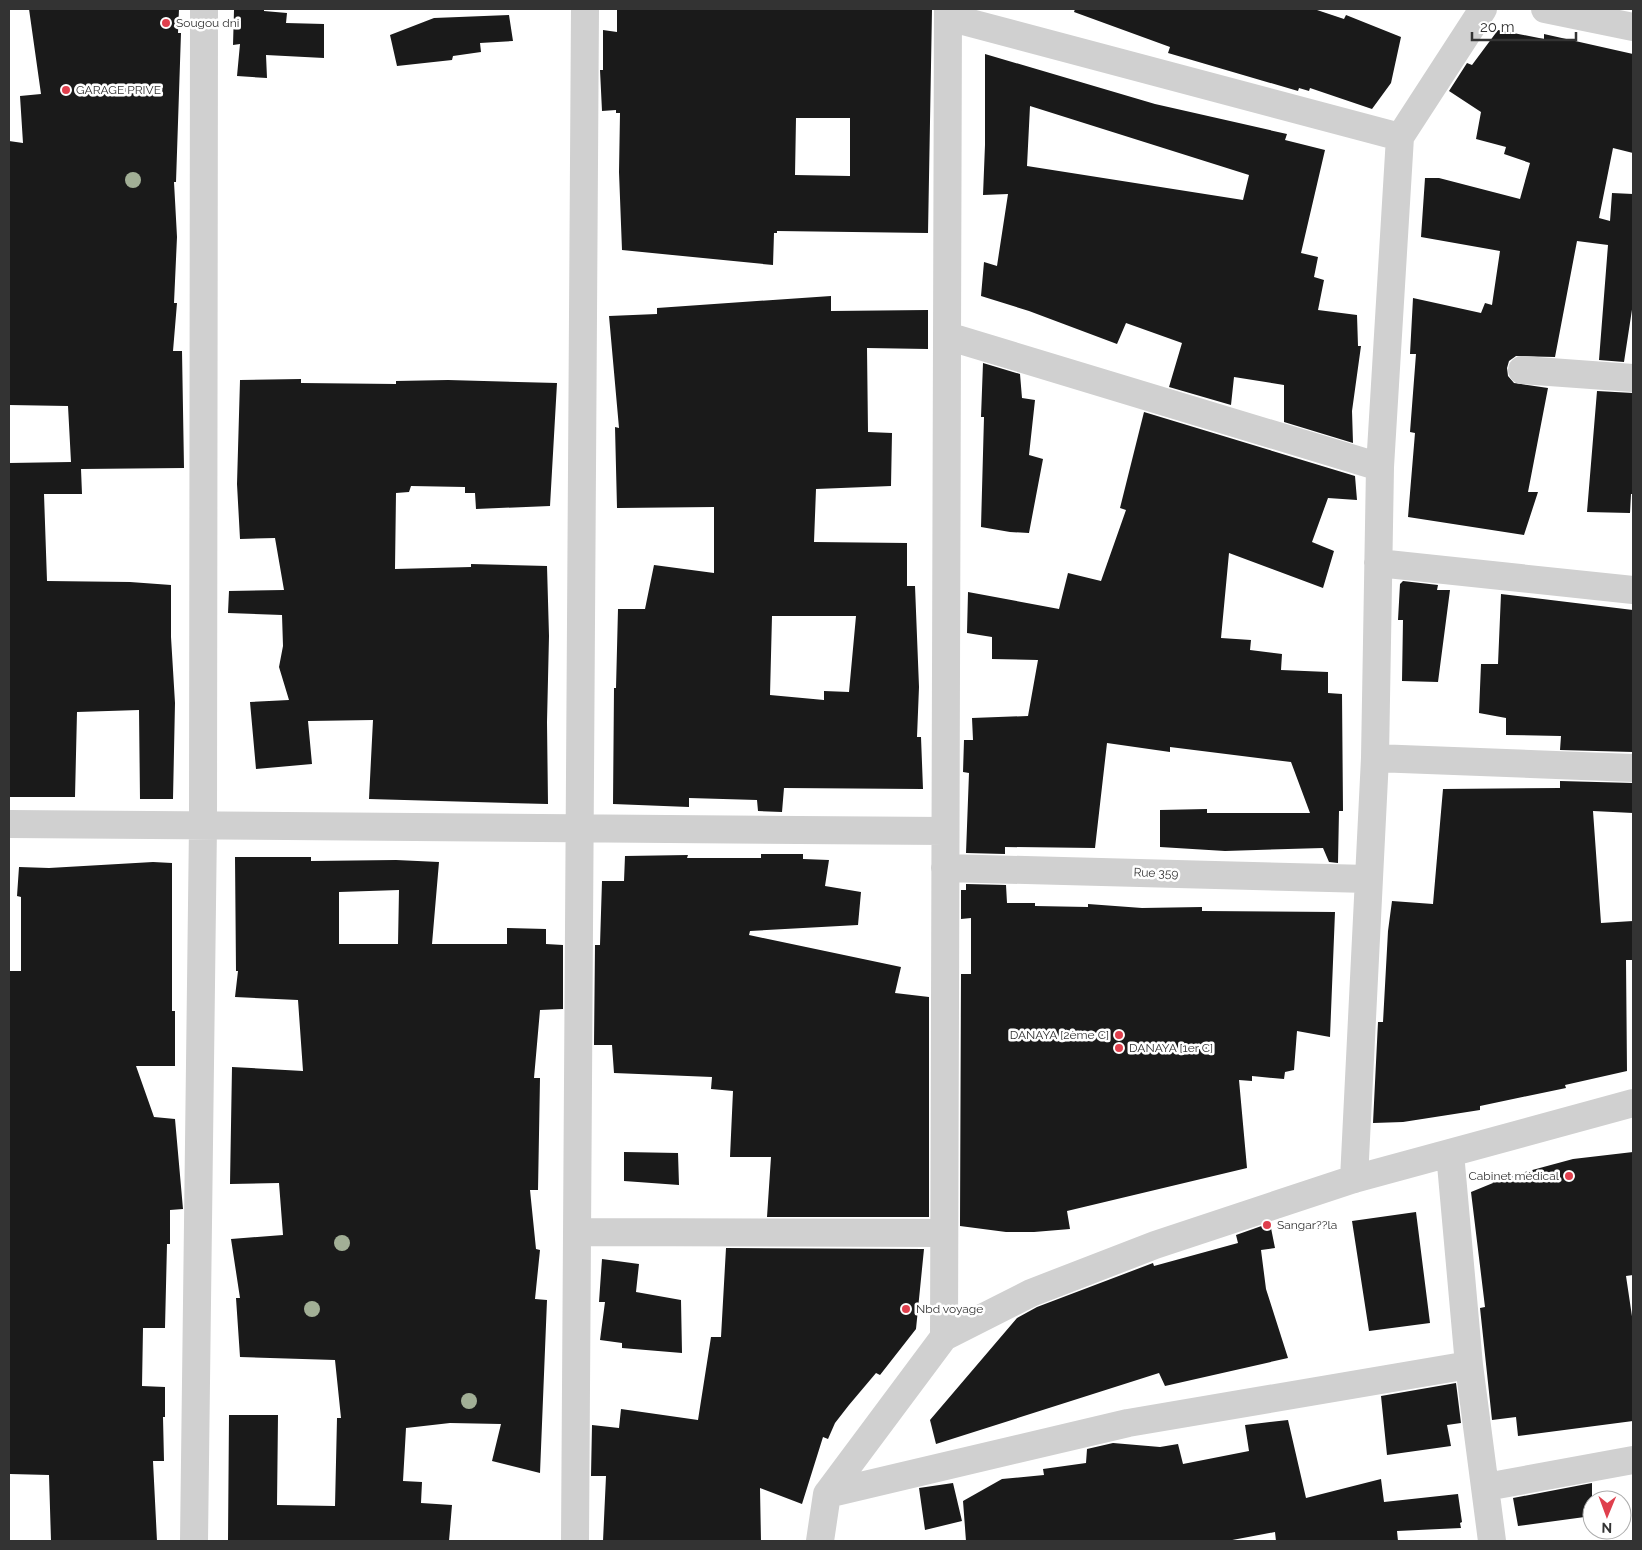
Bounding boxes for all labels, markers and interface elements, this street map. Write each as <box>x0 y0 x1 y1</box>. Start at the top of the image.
scale bar <box>1472 10 1576 42</box>
place label: Sougou dni <box>176 16 239 30</box>
marker: Sougou dni <box>160 17 172 29</box>
text: 20 m <box>1480 18 1515 36</box>
place label: GARAGE PRIVE <box>76 83 161 97</box>
marker: GARAGE PRIVE <box>60 84 72 96</box>
street label: Rue 359 <box>1133 865 1179 881</box>
place label: DANAYA [2ème C] <box>1010 1028 1109 1042</box>
marker: DANAYA [2ème C] <box>1113 1029 1125 1041</box>
place label: DANAYA [1er C] <box>1129 1041 1213 1055</box>
marker: DANAYA [1er C] <box>1113 1042 1125 1054</box>
place label: Cabinet médical <box>1469 1169 1560 1183</box>
marker: Cabinet médical <box>1563 1170 1575 1182</box>
place label: Sangar??la <box>1277 1218 1337 1232</box>
marker: Sangar??la <box>1261 1219 1273 1231</box>
place label: Nbd voyage <box>916 1302 983 1316</box>
marker: Nbd voyage <box>900 1303 912 1315</box>
north arrow <box>1582 1490 1632 1540</box>
text: N <box>1601 1520 1612 1536</box>

